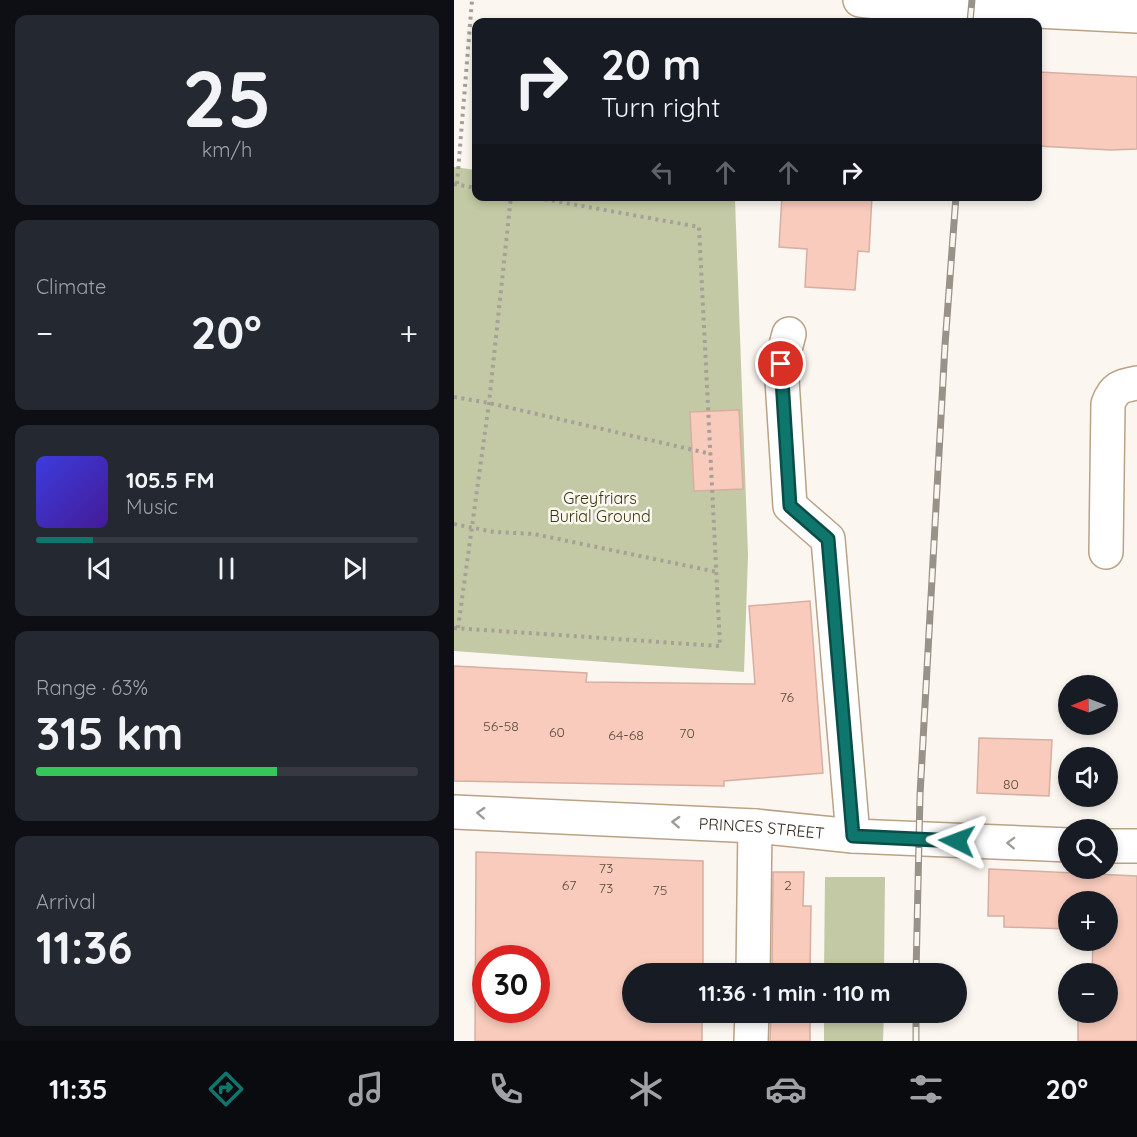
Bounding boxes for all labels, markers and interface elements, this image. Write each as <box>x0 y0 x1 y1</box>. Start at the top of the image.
text: 20 m <box>601 38 701 91</box>
icon: right <box>502 42 580 120</box>
text: 25 <box>182 49 272 147</box>
text: Turn right <box>601 90 720 124</box>
text: km/h <box>202 137 252 162</box>
icon: left <box>646 156 679 189</box>
icon: ahead <box>709 156 742 189</box>
icon: ahead <box>772 156 805 189</box>
icon: right <box>835 156 868 189</box>
text: Climate <box>36 274 106 299</box>
text: 20° <box>191 304 262 360</box>
text: − <box>36 312 53 353</box>
text: + <box>399 312 418 353</box>
pin <box>755 338 806 389</box>
icon: arrive <box>764 347 797 380</box>
text: 105.5 FM <box>126 466 215 494</box>
park label: Greyfriars Burial Ground <box>549 488 651 526</box>
text: Music <box>126 494 178 519</box>
icon: previous <box>83 552 116 585</box>
icon: pause <box>210 552 243 585</box>
icon: next <box>338 552 371 585</box>
text: Range · 63% <box>36 675 148 700</box>
north arrow <box>1058 675 1118 735</box>
map controls <box>1058 675 1118 1023</box>
house number: 76 <box>780 688 795 706</box>
text: 315 km <box>36 705 183 761</box>
house number: 56-58 <box>483 717 519 735</box>
house number: 60 <box>549 723 565 741</box>
house number: 70 <box>679 724 695 742</box>
house number: 64-68 <box>608 726 644 744</box>
button: sound <box>1058 747 1118 807</box>
house number: 80 <box>1003 775 1019 793</box>
one-way arrow <box>476 807 485 820</box>
position arrow <box>925 809 989 873</box>
street label: PRINCES STREET <box>698 813 826 843</box>
one-way arrow <box>671 816 680 829</box>
button: search <box>1058 819 1118 879</box>
one-way arrow <box>1006 837 1015 849</box>
house number: 73 <box>599 859 613 877</box>
house number: 67 <box>562 876 576 894</box>
house number: 2 <box>784 876 792 894</box>
house number: 73 <box>599 879 613 897</box>
house number: 75 <box>653 881 667 899</box>
text: Arrival <box>36 889 96 914</box>
button: + <box>1058 891 1118 951</box>
text: 11:36 <box>36 919 132 975</box>
speed limit sign: 30 <box>472 945 550 1023</box>
button: − <box>1058 963 1118 1023</box>
text: 11:36 · 1 min · 110 m <box>699 979 890 1007</box>
icon: directions <box>205 1068 247 1110</box>
icon: music <box>345 1068 387 1110</box>
icon: phone <box>485 1068 527 1110</box>
icon: climate <box>625 1068 667 1110</box>
icon: car <box>765 1068 807 1110</box>
icon: filters <box>905 1068 947 1110</box>
text: 11:35 <box>49 1072 107 1106</box>
text: 20° <box>1045 1072 1088 1106</box>

